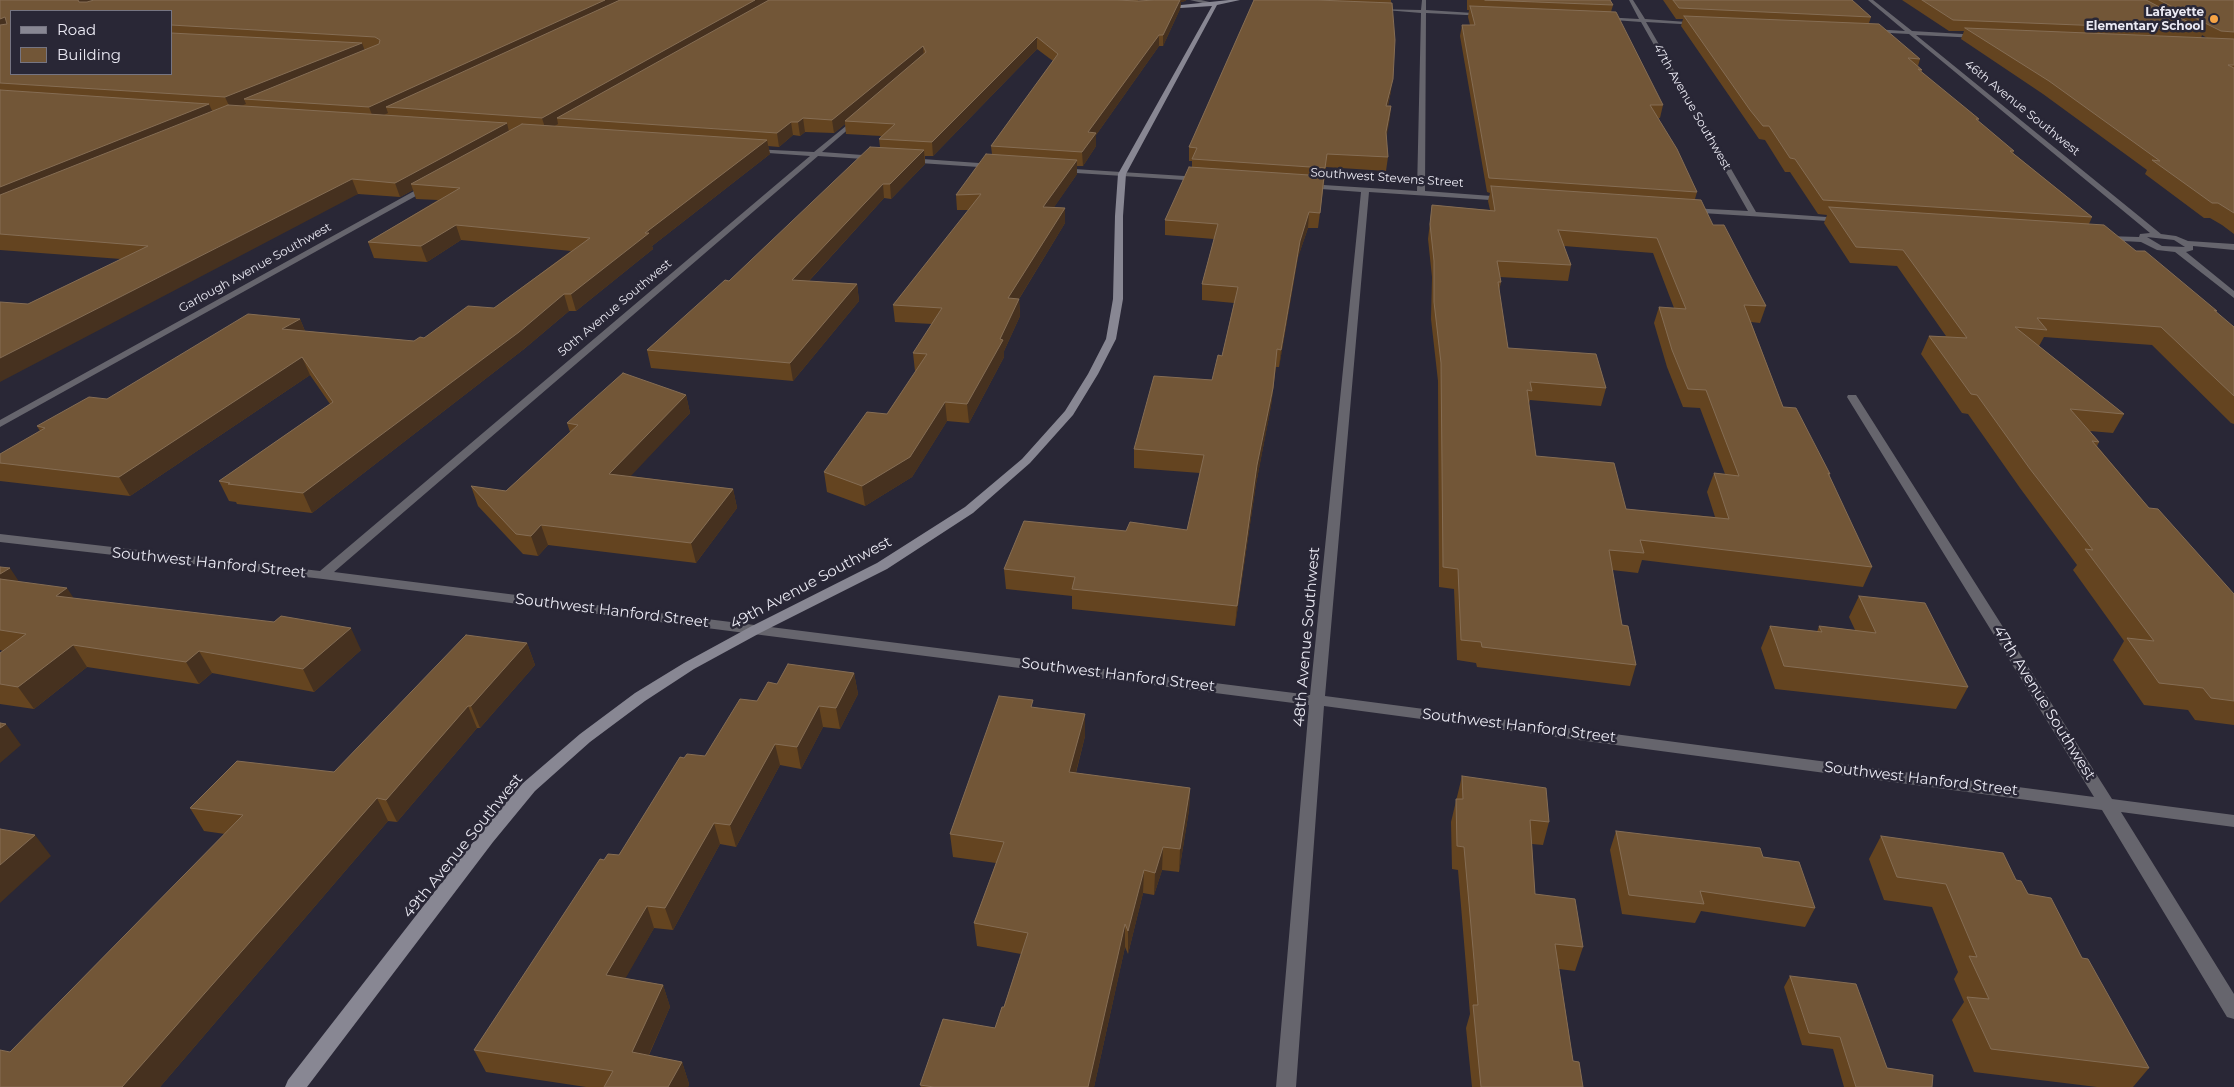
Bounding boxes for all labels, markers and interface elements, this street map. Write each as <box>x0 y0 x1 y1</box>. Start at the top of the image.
place label: Lafayette Elementary School <box>2086 5 2204 33</box>
legend <box>10 10 172 75</box>
marker: Lafayette Elementary School <box>2208 13 2220 25</box>
text: Road <box>57 20 96 39</box>
street label: 47th Avenue Southwest <box>1650 41 1734 173</box>
text: Building <box>57 45 121 64</box>
street label: 46th Avenue Southwest <box>1962 57 2082 159</box>
street label: Southwest Stevens Street <box>1310 165 1464 191</box>
street label: Garlough Avenue Southwest <box>176 220 334 316</box>
street label: 50th Avenue Southwest <box>555 256 675 360</box>
street label: 49th Avenue Southwest <box>727 533 895 633</box>
street label: Southwest Hanford Street <box>111 544 307 582</box>
street label: 48th Avenue Southwest <box>1290 546 1324 728</box>
street label: Southwest Hanford Street <box>514 590 710 632</box>
street label: 47th Avenue Southwest <box>1989 622 2099 784</box>
street label: Southwest Hanford Street <box>1020 654 1216 696</box>
street label: Southwest Hanford Street <box>1421 705 1617 747</box>
street label: Southwest Hanford Street <box>1823 758 2019 800</box>
street label: 49th Avenue Southwest <box>399 770 527 922</box>

